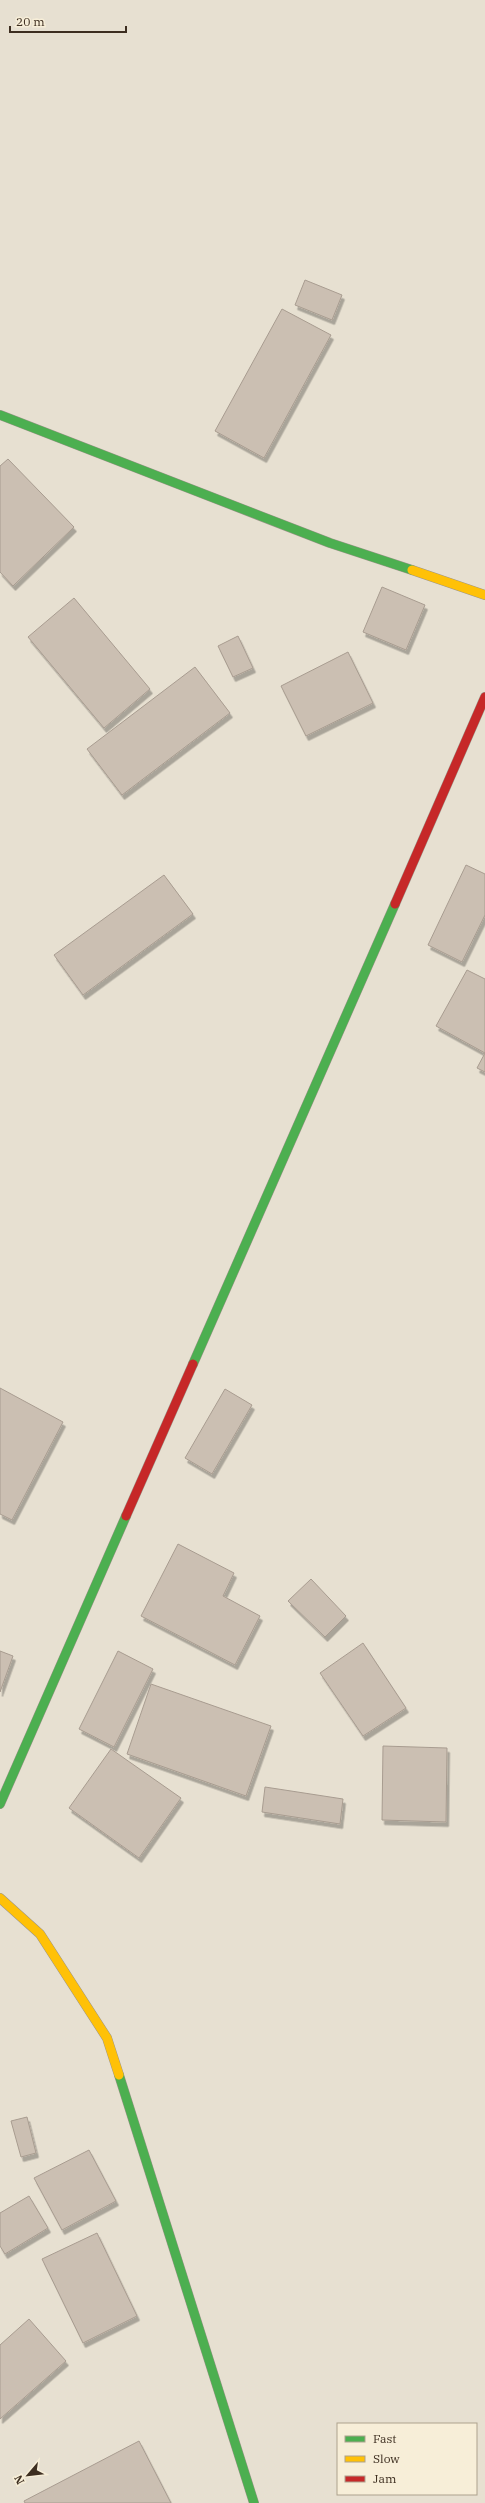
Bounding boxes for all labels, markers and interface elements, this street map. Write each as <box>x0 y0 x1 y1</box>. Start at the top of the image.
scale bar <box>10 8 126 34</box>
text: 20 m <box>16 14 45 29</box>
legend <box>337 2423 477 2495</box>
text: Fast <box>373 2431 397 2446</box>
text: Slow <box>373 2451 400 2466</box>
north arrow <box>8 2455 48 2495</box>
text: Jam <box>373 2471 397 2486</box>
text: N <box>11 2472 27 2487</box>

